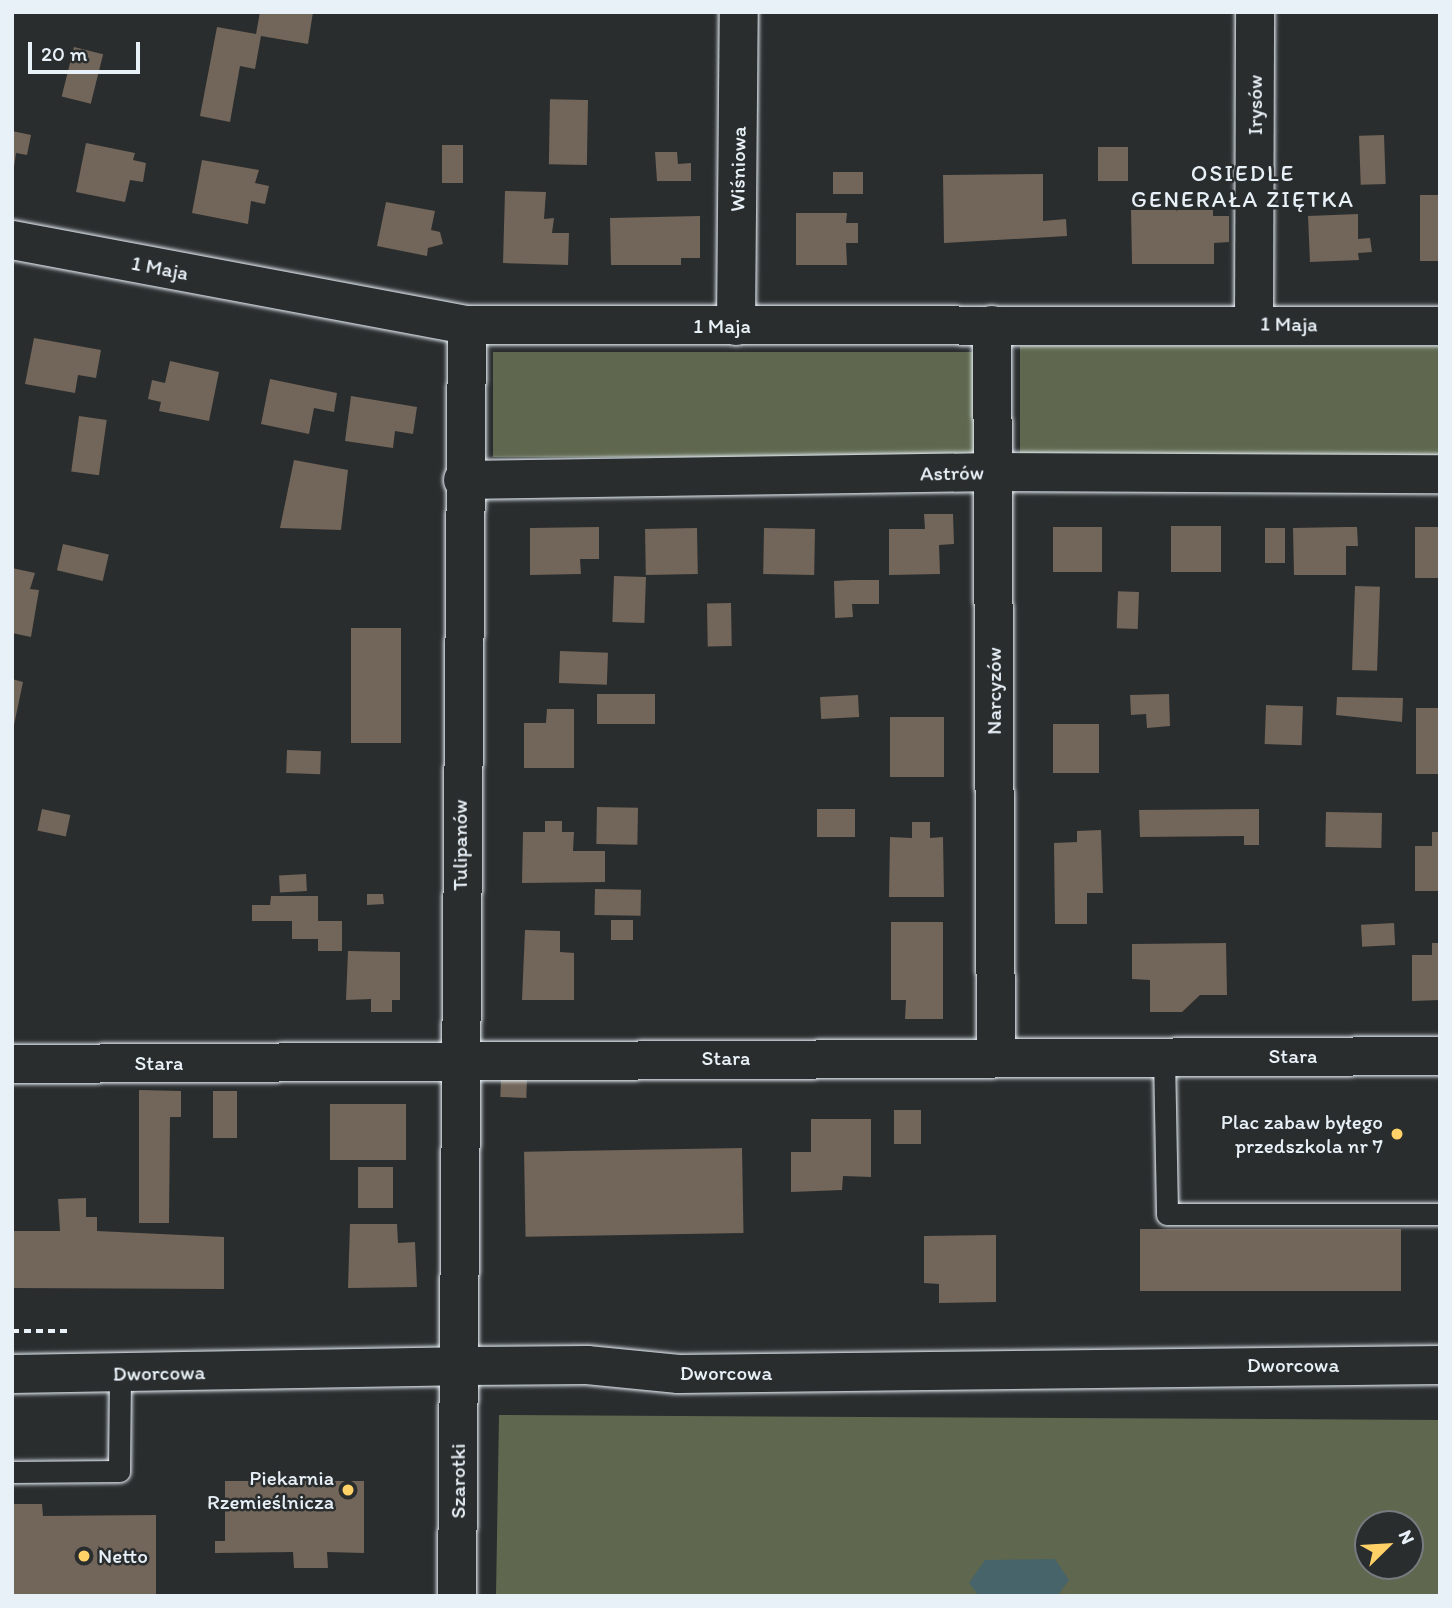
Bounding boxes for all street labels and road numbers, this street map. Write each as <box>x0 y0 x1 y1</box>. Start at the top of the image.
street label: Irysów <box>1242 75 1268 135</box>
street label: Wiśniowa <box>725 126 751 212</box>
street label: 1 Maja <box>129 250 191 286</box>
street label: 1 Maja <box>1260 311 1318 337</box>
street label: 1 Maja <box>693 313 751 339</box>
street label: Astrów <box>920 460 984 486</box>
street label: Narcyzów <box>981 647 1007 735</box>
street label: Tulipanów <box>447 799 473 891</box>
street label: Stara <box>1269 1043 1317 1069</box>
street label: Stara <box>702 1045 750 1071</box>
street label: Stara <box>135 1050 183 1076</box>
street label: Dworcowa <box>1247 1352 1339 1378</box>
street label: Dworcowa <box>112 1360 206 1386</box>
street label: Dworcowa <box>680 1360 772 1386</box>
street label: Szarotki <box>445 1443 471 1519</box>

